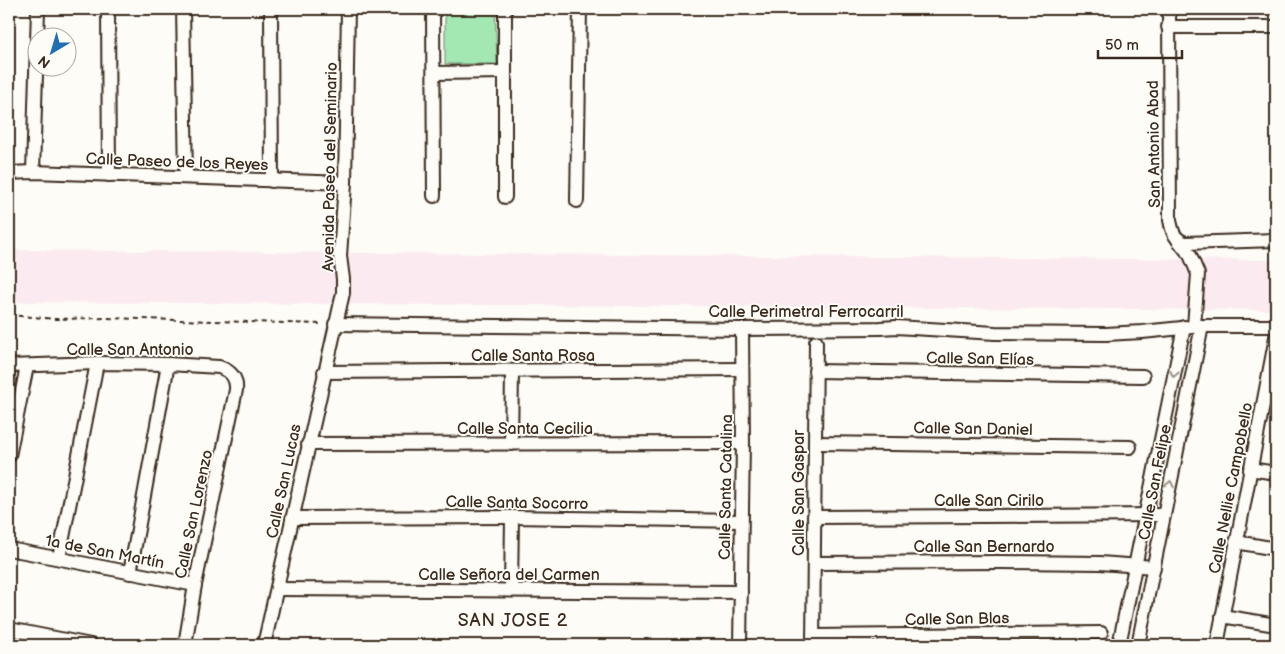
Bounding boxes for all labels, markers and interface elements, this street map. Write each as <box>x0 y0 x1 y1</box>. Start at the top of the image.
north arrow <box>28 28 78 78</box>
scale bar <box>1098 28 1181 60</box>
text: 50 m <box>1105 36 1139 55</box>
text: N <box>35 52 54 72</box>
street label: Avenida Paseo del Seminario <box>319 62 342 272</box>
street label: San Antonio Abad <box>1144 80 1165 208</box>
street label: Calle Paseo de los Reyes <box>85 150 269 175</box>
street label: Calle Perimetral Ferrocarril <box>708 303 904 322</box>
street label: Calle San Antonio <box>66 341 194 360</box>
street label: Calle Santa Rosa <box>471 347 595 366</box>
street label: Calle San Elías <box>926 349 1034 370</box>
one-way arrow <box>1169 370 1180 379</box>
street label: Calle Nellie Campobello <box>1206 401 1257 576</box>
street label: Calle Santa Catalina <box>716 414 737 560</box>
street label: Calle San Daniel <box>913 419 1033 440</box>
street label: Calle Santa Cecilia <box>457 420 593 439</box>
street label: Calle San Lucas <box>263 422 306 540</box>
street label: Calle San Felipe <box>1135 422 1176 542</box>
street label: Calle San Gaspar <box>790 430 809 556</box>
street label: Calle San Lorenzo <box>172 448 217 581</box>
one-way arrow <box>1165 480 1175 489</box>
street label: Calle San Cirilo <box>934 492 1044 511</box>
street label: Calle Santa Socorro <box>445 493 589 514</box>
street label: 1a de San Martín <box>44 532 166 573</box>
street label: Calle San Bernardo <box>913 538 1055 557</box>
street label: Calle Señora del Carmen <box>418 566 600 585</box>
street label: Calle San Blas <box>905 609 1009 630</box>
district label: SAN JOSE 2 <box>458 610 568 631</box>

